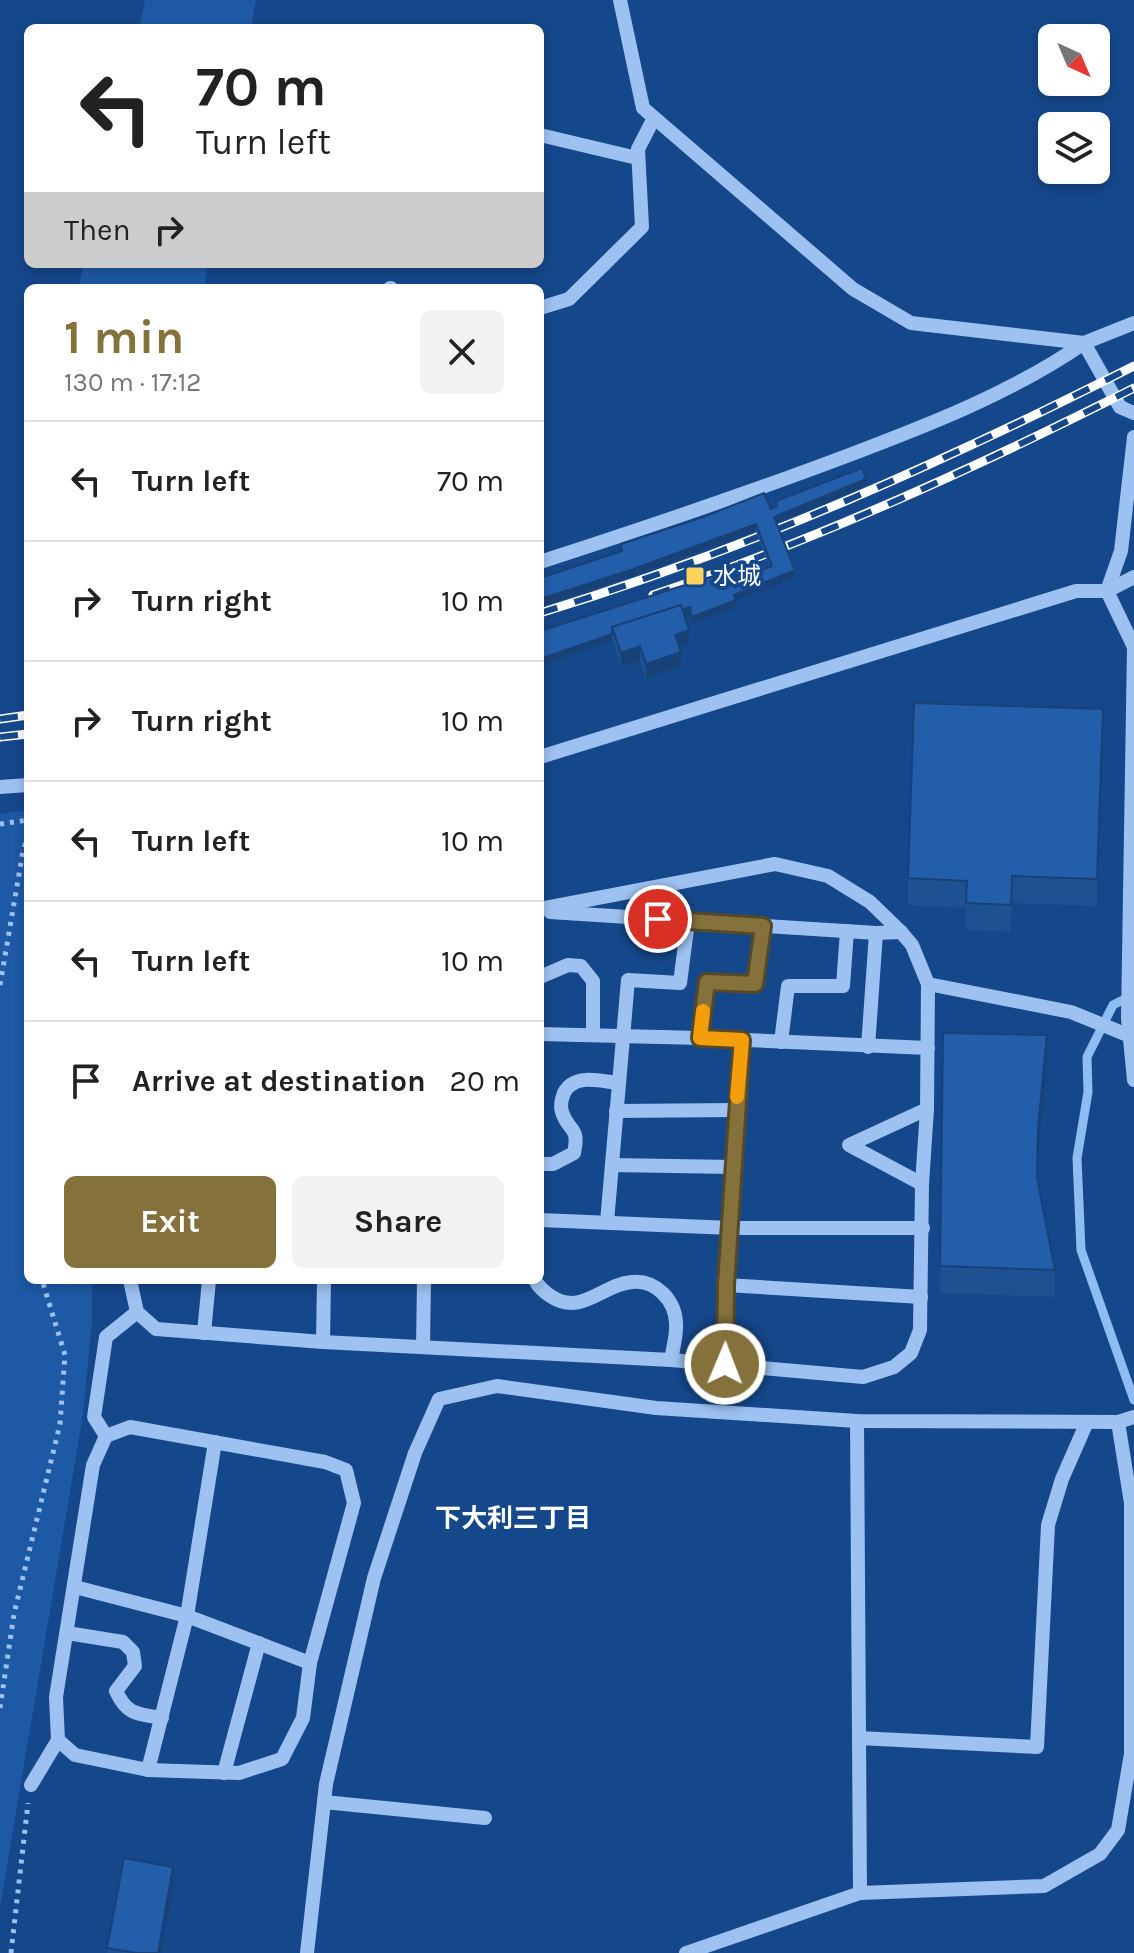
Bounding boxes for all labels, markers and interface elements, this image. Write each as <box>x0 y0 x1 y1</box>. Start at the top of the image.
north arrow <box>1038 24 1110 96</box>
map controls <box>1038 24 1110 184</box>
text: 70 m <box>196 54 327 119</box>
icon: left <box>64 56 168 160</box>
button: layers <box>1038 112 1110 184</box>
text: Turn left <box>196 121 331 163</box>
icon: right <box>147 208 191 252</box>
text: Then <box>64 212 131 248</box>
text: 1 min <box>64 309 184 365</box>
button: close <box>420 310 504 394</box>
text: 130 m · 17:12 <box>64 367 201 398</box>
icon: left <box>64 459 108 503</box>
text: Turn left <box>132 463 250 499</box>
text: 70 m <box>437 463 504 499</box>
place label: 水城 <box>713 562 761 590</box>
marker: 水城 <box>684 565 706 587</box>
icon: right <box>64 579 108 623</box>
text: Turn right <box>132 583 272 619</box>
text: 10 m <box>441 583 504 619</box>
icon: right <box>64 699 108 743</box>
text: Turn right <box>132 703 272 739</box>
text: 10 m <box>441 703 504 739</box>
icon: left <box>64 819 108 863</box>
text: Turn left <box>132 823 250 859</box>
text: 10 m <box>441 823 504 859</box>
pin <box>624 885 692 953</box>
icon: arrive <box>636 897 680 941</box>
icon: left <box>64 939 108 983</box>
text: Turn left <box>132 943 250 979</box>
text: 10 m <box>441 943 504 979</box>
icon: arrive <box>64 1059 108 1103</box>
text: Arrive at destination <box>132 1063 426 1099</box>
text: 20 m <box>450 1063 520 1099</box>
button: Exit <box>64 1176 276 1268</box>
button: Share <box>292 1176 504 1268</box>
position arrow <box>683 1322 767 1406</box>
district label: 下大利三丁目 <box>435 1503 591 1534</box>

